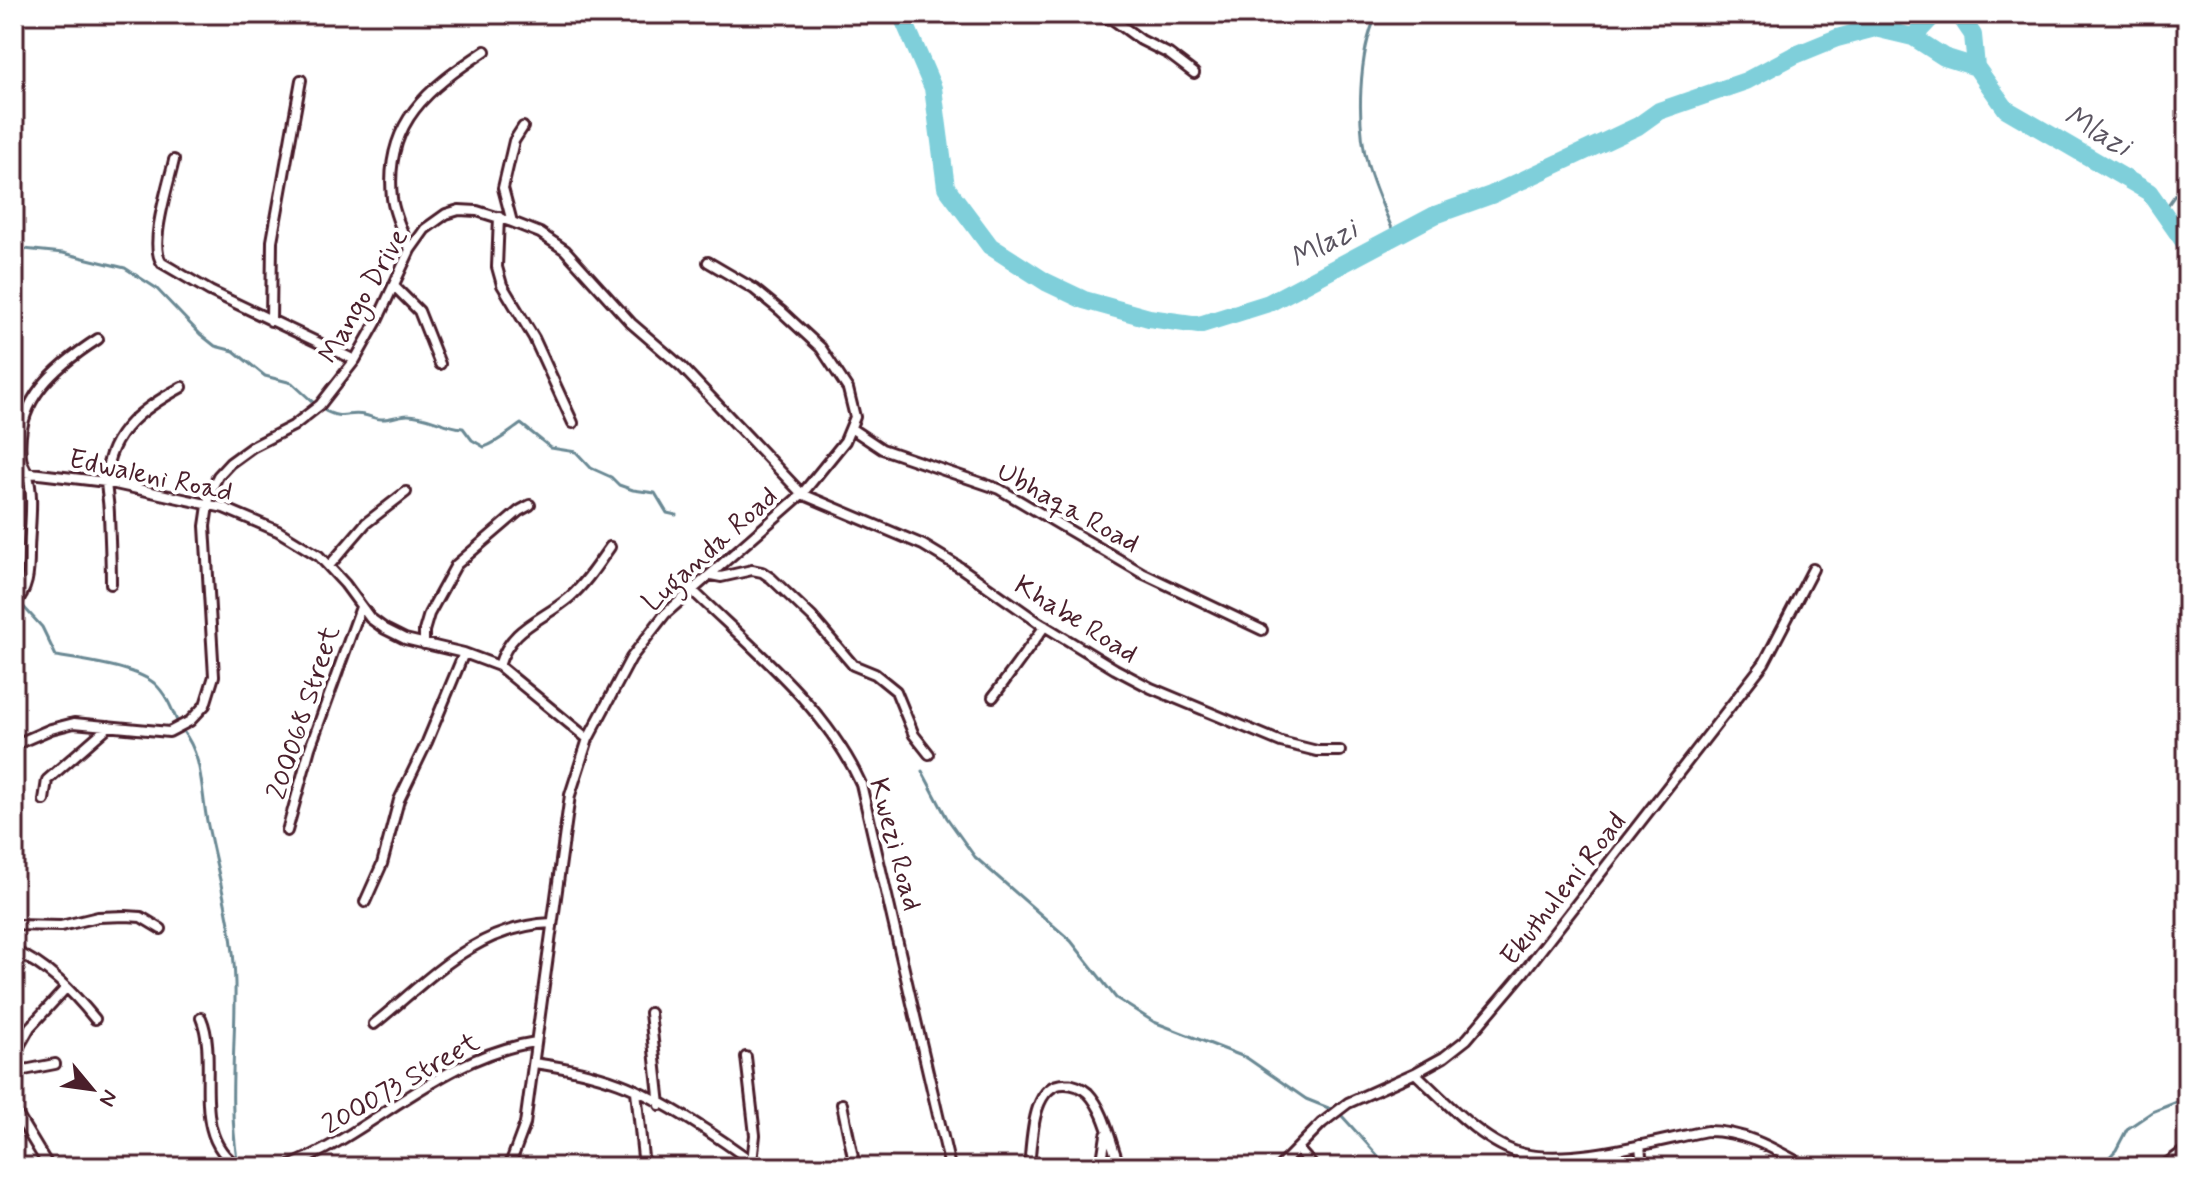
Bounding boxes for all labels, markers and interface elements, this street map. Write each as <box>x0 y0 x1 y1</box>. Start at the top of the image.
water label: Mlazi <box>2057 97 2140 167</box>
water label: Mlazi <box>1283 209 1366 278</box>
street label: Mango Drive <box>311 222 419 371</box>
street label: Edwaleni Road <box>65 441 236 512</box>
street label: Ubhaqa Road <box>990 454 1146 563</box>
street label: Luganda Road <box>635 479 789 623</box>
street label: Khabe Road <box>1007 567 1145 673</box>
street label: 200068 Street <box>259 621 350 804</box>
street label: Kwezi Road <box>859 774 930 915</box>
street label: Ekuthuleni Road <box>1492 805 1635 974</box>
street label: 200073 Street <box>316 1024 487 1144</box>
north arrow <box>52 1049 132 1129</box>
text: N <box>92 1085 124 1111</box>

